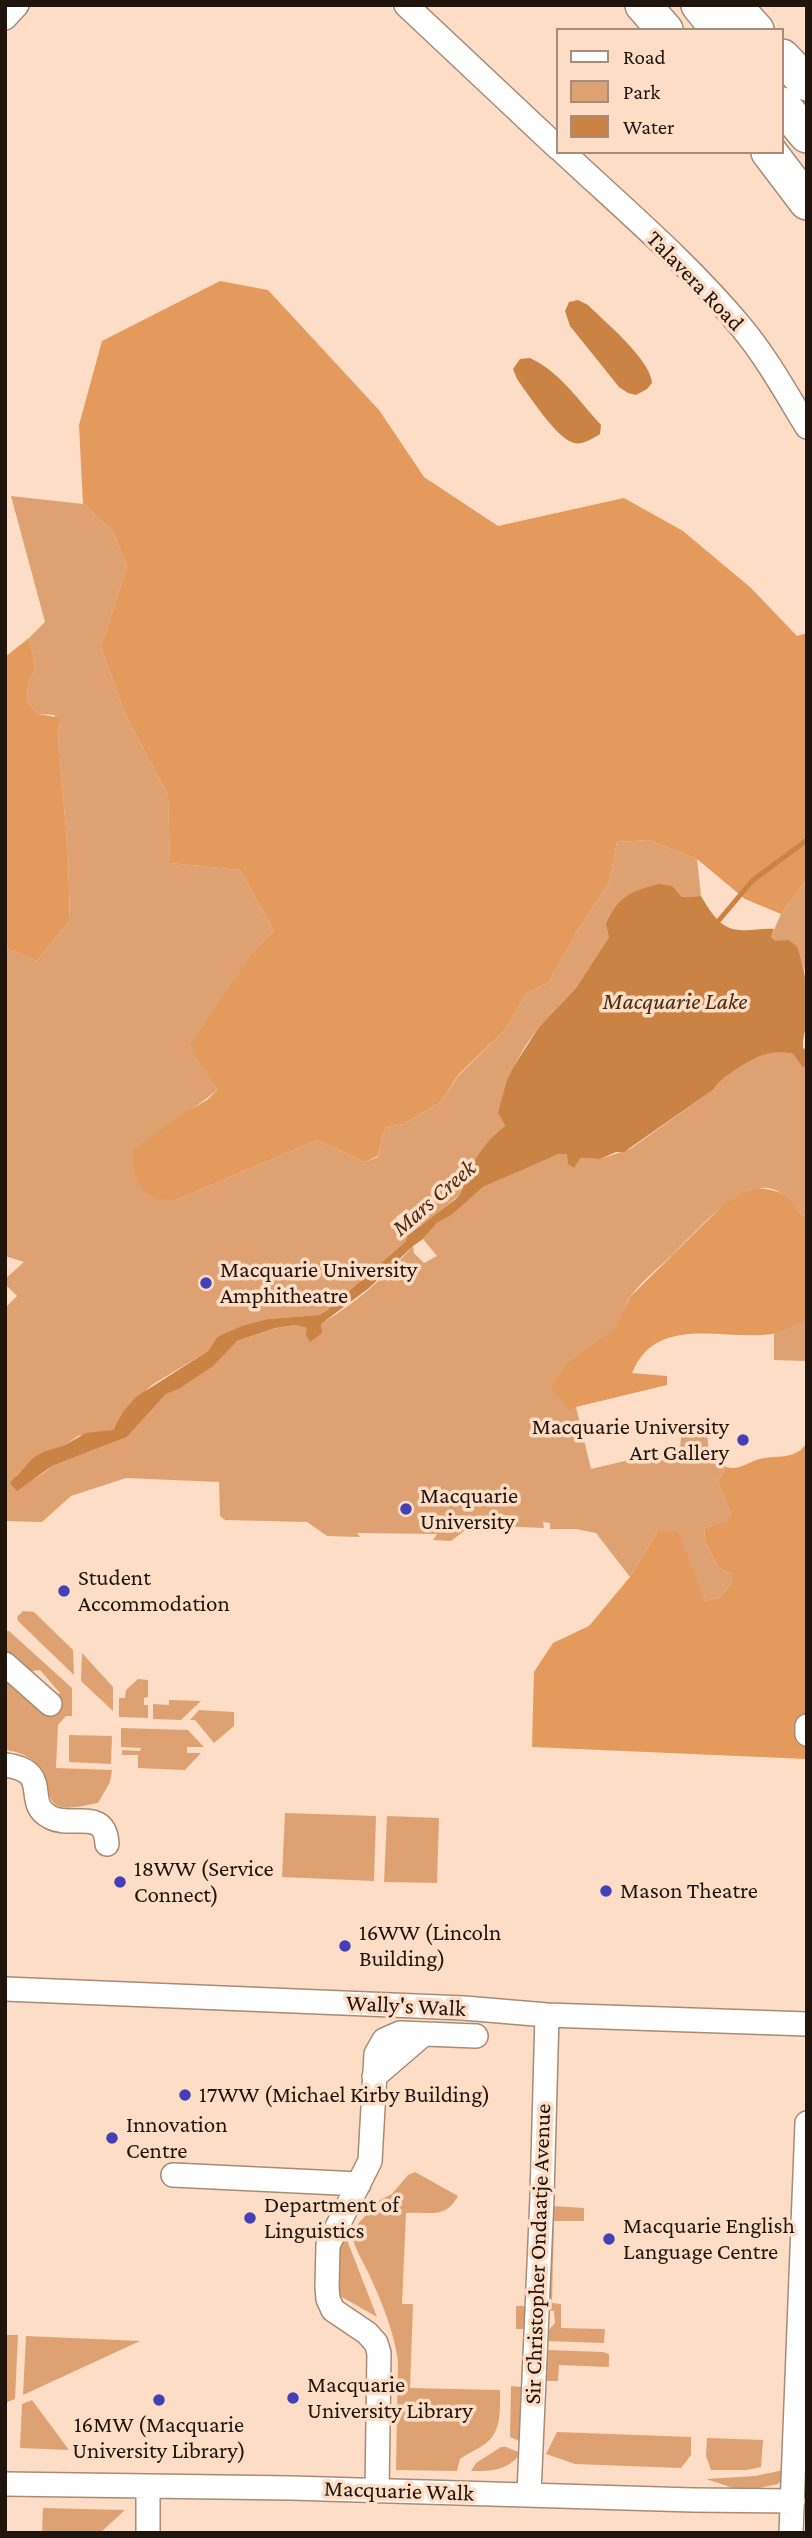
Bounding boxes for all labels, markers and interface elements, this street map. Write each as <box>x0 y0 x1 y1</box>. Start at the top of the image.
legend <box>556 28 784 154</box>
text: Road <box>623 45 666 69</box>
text: Park <box>623 80 660 104</box>
text: Water <box>623 115 675 139</box>
street label: Talavera Road <box>640 225 750 337</box>
water label: Macquarie Lake <box>603 988 747 1016</box>
water label: Mars Creek <box>386 1154 482 1242</box>
place label: Macquarie University Amphitheatre <box>220 1256 417 1310</box>
marker: Macquarie University Amphitheatre <box>198 1275 214 1291</box>
place label: Macquarie University Art Gallery <box>532 1413 729 1467</box>
marker: Macquarie University Art Gallery <box>735 1432 751 1448</box>
place label: Macquarie University <box>420 1482 518 1536</box>
marker: Macquarie University <box>398 1501 414 1517</box>
place label: Student Accommodation <box>78 1564 230 1618</box>
marker: Student Accommodation <box>56 1583 72 1599</box>
place label: 18WW (Service Connect) <box>134 1855 274 1909</box>
marker: 18WW (Service Connect) <box>112 1874 128 1890</box>
place label: Mason Theatre <box>620 1877 758 1905</box>
marker: Mason Theatre <box>598 1883 614 1899</box>
place label: 16WW (Lincoln Building) <box>359 1919 501 1973</box>
marker: 16WW (Lincoln Building) <box>337 1938 353 1954</box>
street label: Wally's Walk <box>345 1989 467 2023</box>
place label: 17WW (Michael Kirby Building) <box>199 2081 490 2109</box>
marker: 17WW (Michael Kirby Building) <box>177 2087 193 2103</box>
street label: Sir Christopher Ondaatje Avenue <box>519 2103 557 2405</box>
place label: Innovation Centre <box>126 2111 228 2165</box>
marker: Innovation Centre <box>104 2130 120 2146</box>
place label: Department of Linguistics <box>264 2191 399 2245</box>
marker: Department of Linguistics <box>242 2210 258 2226</box>
place label: Macquarie English Language Centre <box>623 2212 795 2266</box>
marker: Macquarie English Language Centre <box>601 2231 617 2247</box>
place label: Macquarie University Library <box>307 2371 473 2425</box>
marker: Macquarie University Library <box>285 2390 301 2406</box>
marker: 16MW (Macquarie University Library) <box>151 2392 167 2408</box>
place label: 16MW (Macquarie University Library) <box>72 2411 246 2465</box>
street label: Macquarie Walk <box>323 2475 475 2507</box>

